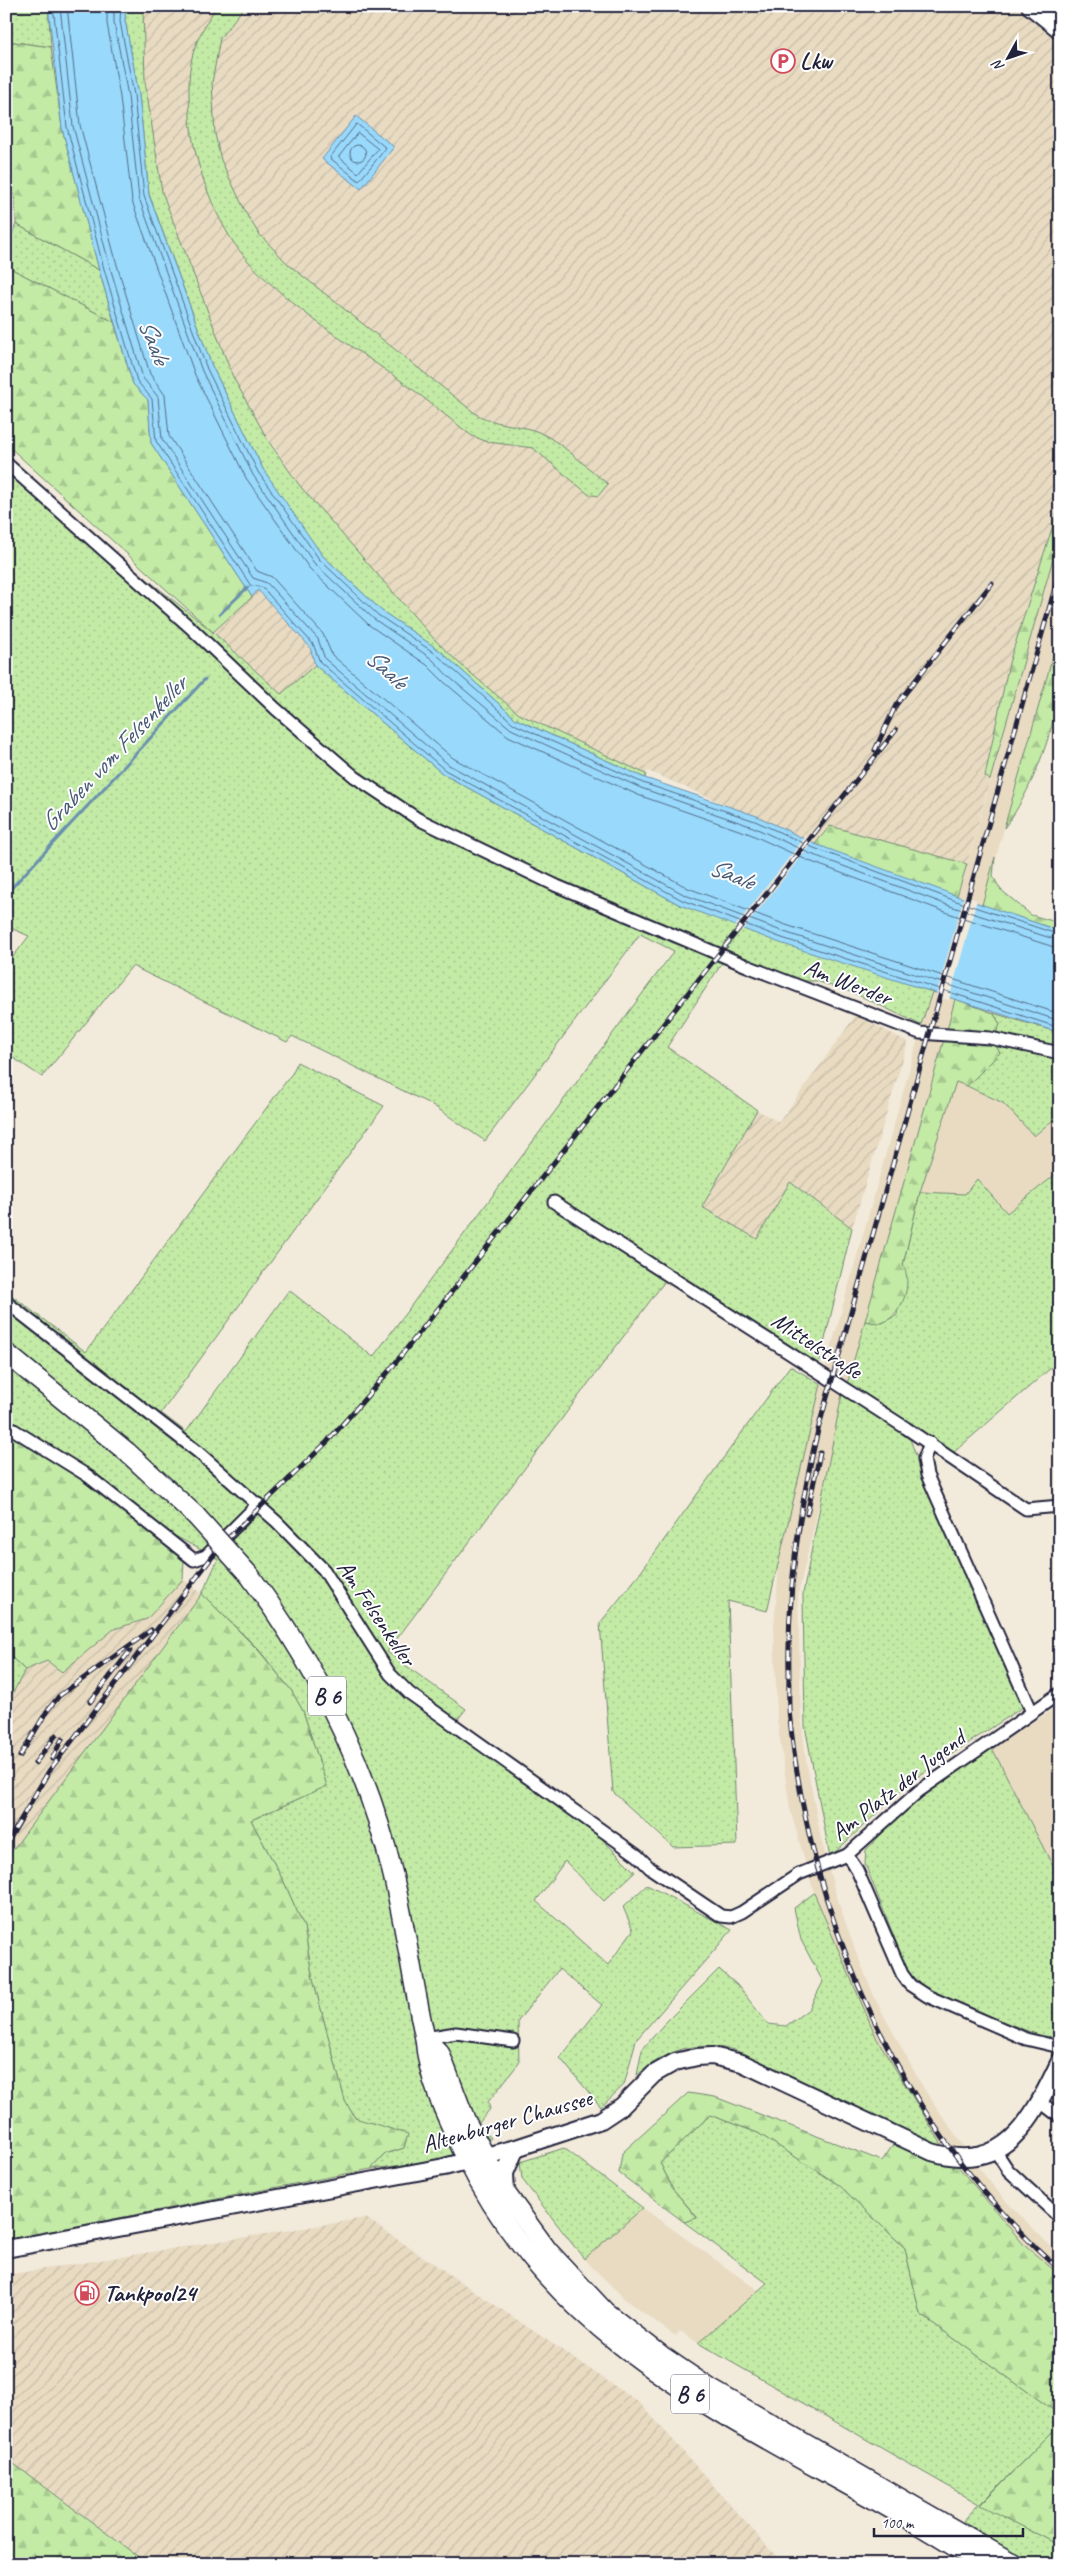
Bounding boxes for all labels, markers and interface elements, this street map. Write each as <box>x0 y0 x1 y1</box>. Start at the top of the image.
north arrow <box>984 32 1034 82</box>
place label: Lkw <box>800 46 834 76</box>
parking icon: Lkw <box>770 48 796 74</box>
text: N <box>988 55 1008 75</box>
water label: Saale <box>131 315 178 372</box>
water label: Saale <box>359 642 417 698</box>
water label: Graben vom Felsenkeller <box>34 666 197 838</box>
water label: Saale <box>705 851 762 899</box>
street label: Am Werder <box>800 952 898 1013</box>
street label: Mittelstraße <box>766 1305 870 1386</box>
street label: Am Felsenkeller <box>331 1554 425 1674</box>
road number: B 6 <box>308 1676 346 1715</box>
street label: Am Platz der Jugend <box>825 1721 974 1847</box>
street label: Altenburger Chaussee <box>419 2082 597 2160</box>
place label: Tankpool24 <box>104 2278 199 2308</box>
fuel station icon: Tankpool24 <box>74 2280 100 2306</box>
road number: B 6 <box>671 2374 709 2414</box>
scale bar <box>874 2505 1022 2537</box>
text: 100 m <box>881 2514 915 2533</box>

